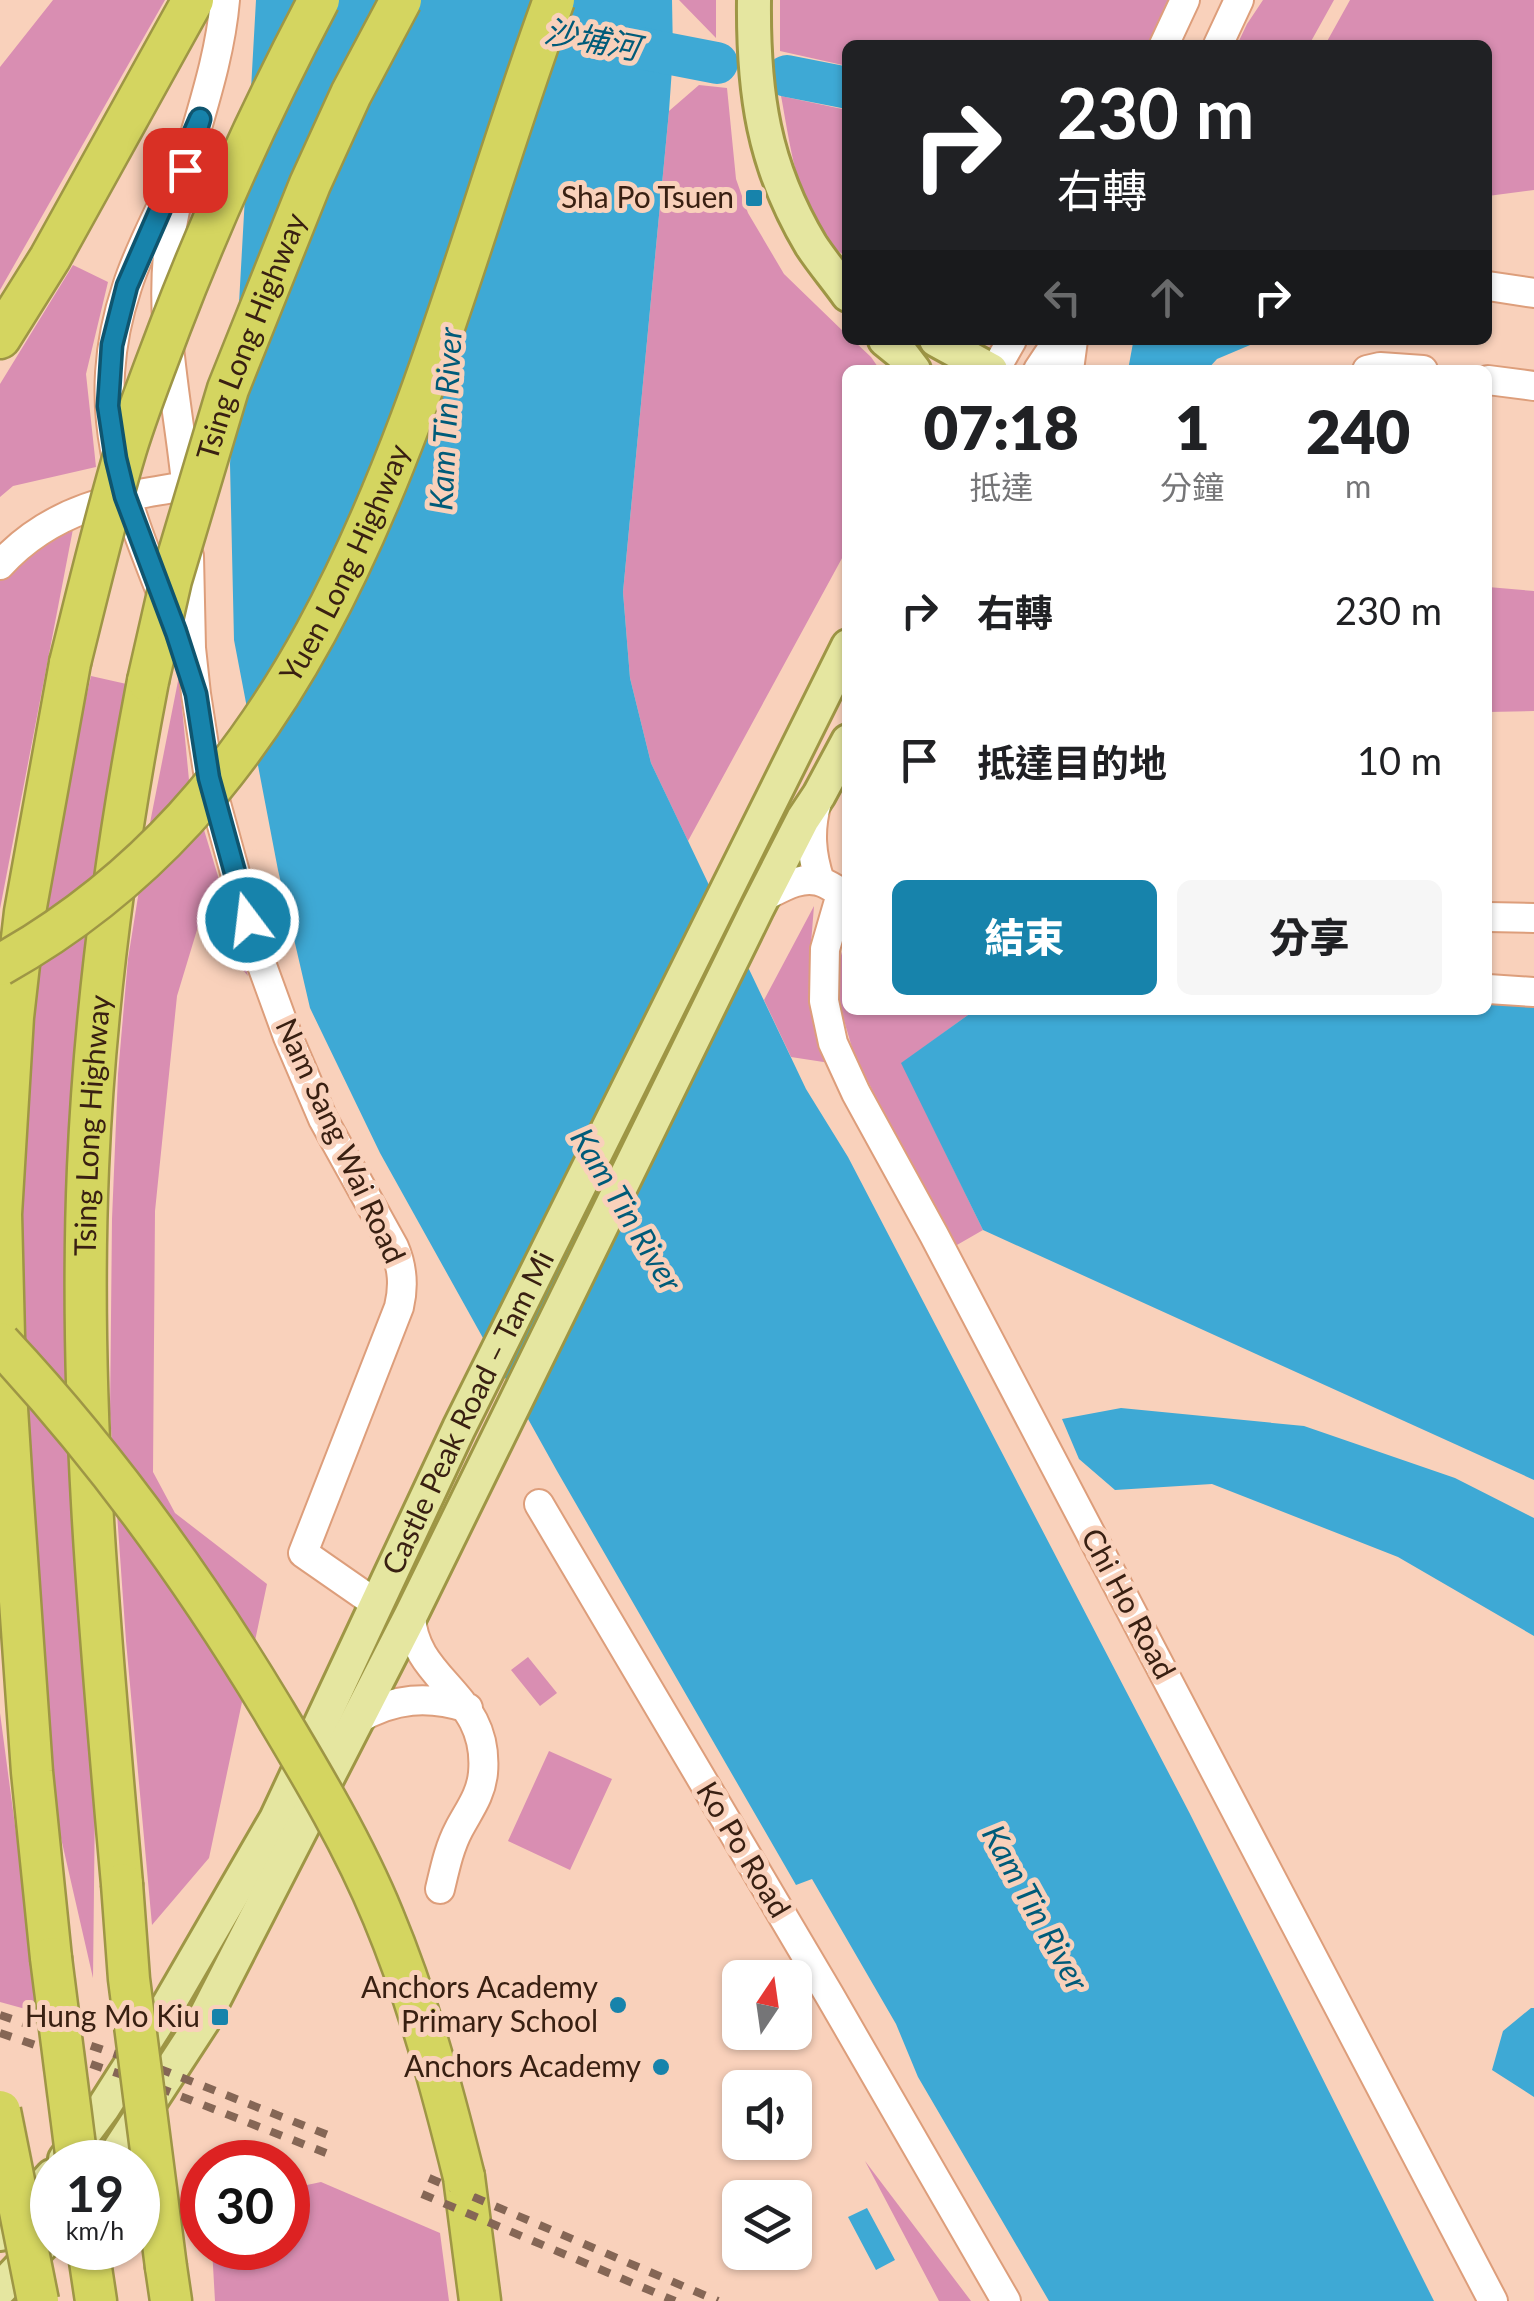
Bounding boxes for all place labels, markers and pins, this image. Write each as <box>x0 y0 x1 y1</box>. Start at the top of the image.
pin <box>143 128 228 213</box>
place label: Sha Po Tsuen <box>561 178 734 214</box>
marker: Sha Po Tsuen <box>743 187 765 209</box>
place label: Anchors Academy Primary School <box>361 1968 599 2038</box>
marker: Anchors Academy Primary School <box>607 1994 629 2016</box>
place label: Hung Mo Kiu <box>25 1997 200 2033</box>
marker: Hung Mo Kiu <box>209 2006 231 2028</box>
place label: Anchors Academy <box>404 2047 642 2083</box>
marker: Anchors Academy <box>650 2056 672 2078</box>

